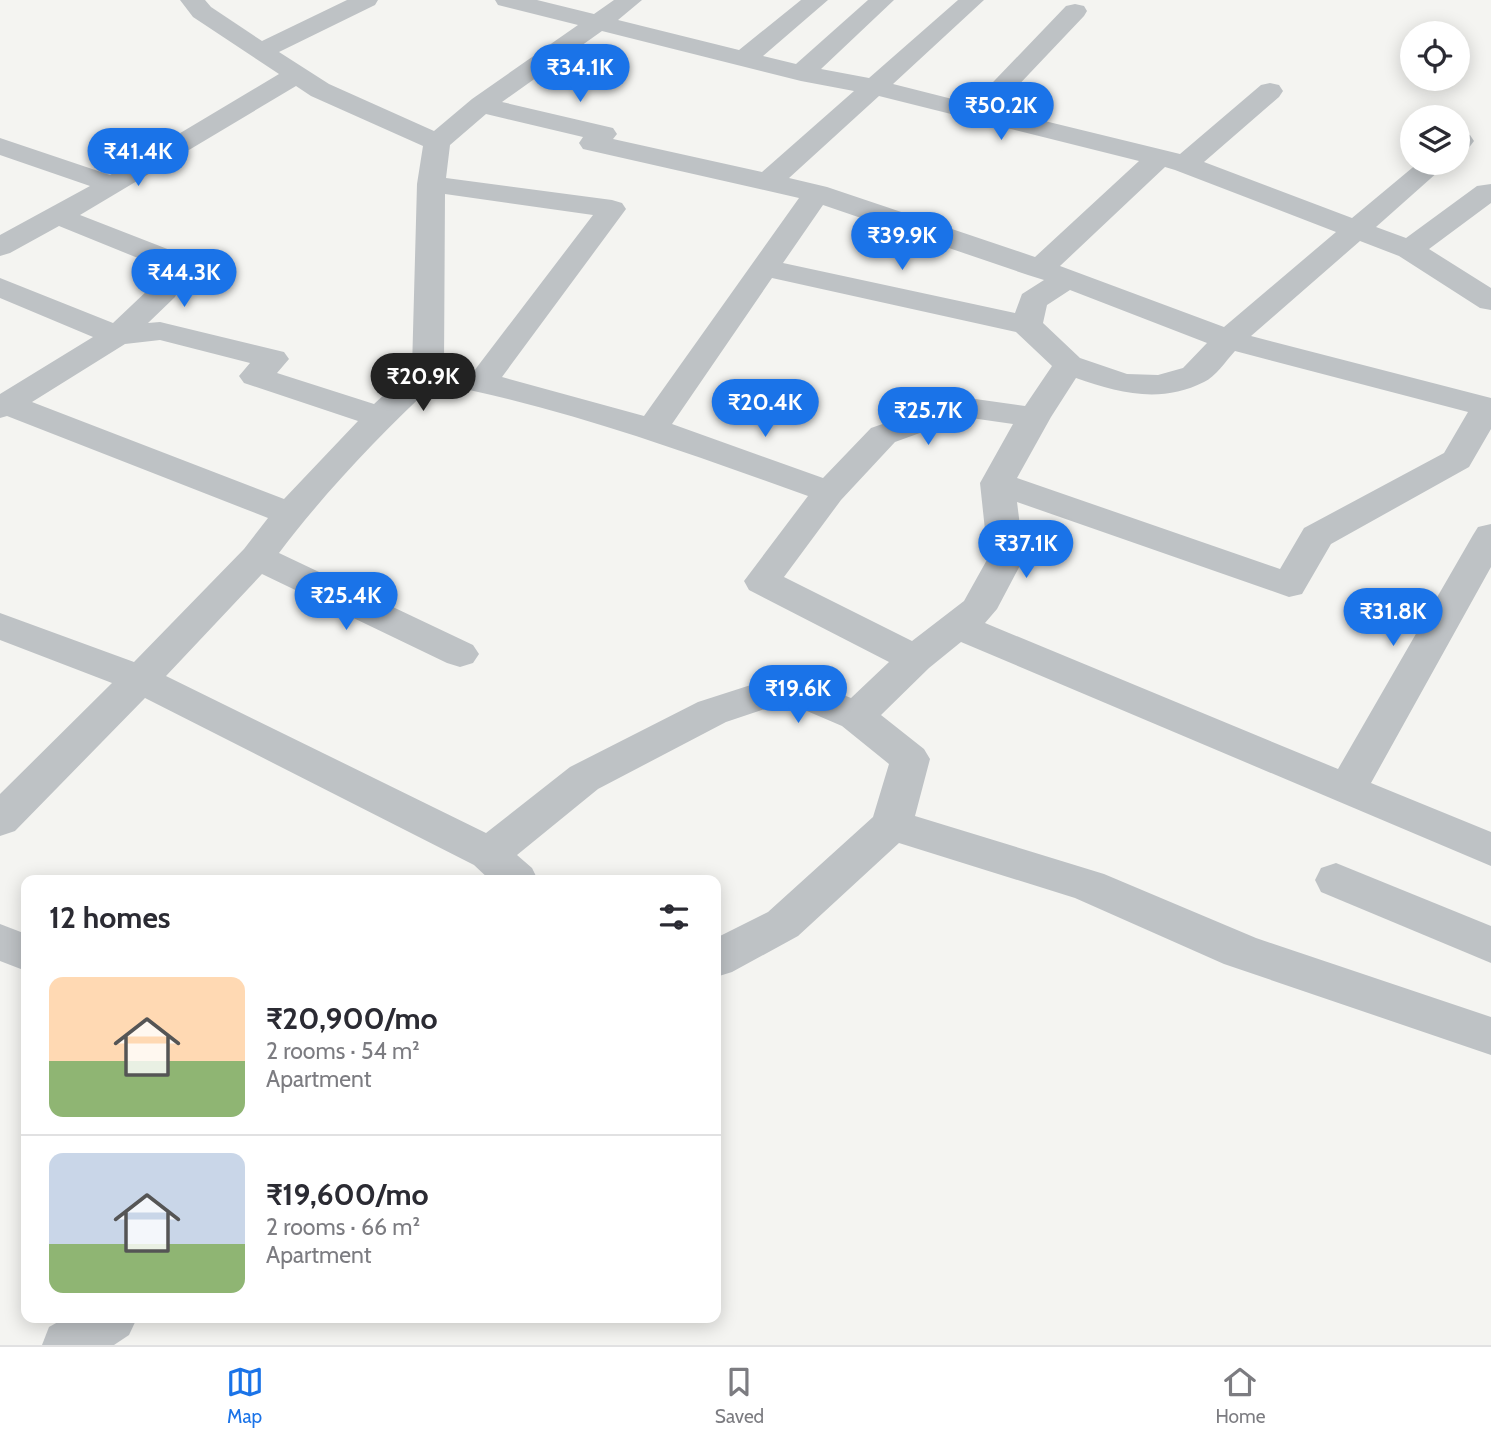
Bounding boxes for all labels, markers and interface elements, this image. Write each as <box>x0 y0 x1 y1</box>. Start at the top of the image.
map controls <box>1400 21 1470 175</box>
button: locate <box>1400 21 1470 91</box>
pin: ₹34.1K <box>523 44 637 104</box>
text: ₹34.1K <box>547 53 613 81</box>
pin: ₹50.2K <box>944 82 1058 142</box>
text: ₹50.2K <box>965 91 1037 119</box>
button: layers <box>1400 105 1470 175</box>
pin: ₹41.4K <box>81 128 195 188</box>
text: ₹41.4K <box>104 137 172 165</box>
pin: ₹39.9K <box>845 212 959 272</box>
text: ₹39.9K <box>867 221 937 249</box>
pin: ₹44.3K <box>127 250 241 309</box>
text: ₹44.3K <box>147 258 221 286</box>
pin: ₹20.9K <box>366 354 480 413</box>
text: ₹20.9K <box>387 362 459 390</box>
pin: ₹20.4K <box>708 380 822 439</box>
text: ₹20.4K <box>728 388 802 416</box>
pin: ₹25.7K <box>871 388 985 447</box>
text: ₹25.7K <box>894 396 962 424</box>
pin: ₹37.1K <box>969 520 1083 580</box>
text: ₹37.1K <box>994 529 1058 557</box>
pin: ₹25.4K <box>289 572 403 632</box>
text: ₹25.4K <box>311 581 381 609</box>
pin: ₹31.8K <box>1336 588 1450 648</box>
text: ₹31.8K <box>1360 597 1426 625</box>
pin: ₹19.6K <box>741 666 855 725</box>
text: ₹19.6K <box>765 674 831 702</box>
icon: filters <box>655 898 693 936</box>
text: 12 homes <box>49 899 171 936</box>
text: ₹20,900/mo <box>266 1000 438 1037</box>
icon: home <box>105 1005 189 1089</box>
text: 2 rooms · 54 m² <box>266 1037 420 1065</box>
text: Apartment <box>266 1065 371 1093</box>
text: ₹19,600/mo <box>266 1176 429 1213</box>
icon: home <box>105 1181 189 1265</box>
text: 2 rooms · 66 m² <box>266 1213 420 1241</box>
text: Apartment <box>266 1241 371 1269</box>
tab: Map <box>226 1363 264 1428</box>
tab: Saved <box>715 1363 764 1428</box>
tab: Home <box>1215 1363 1265 1428</box>

